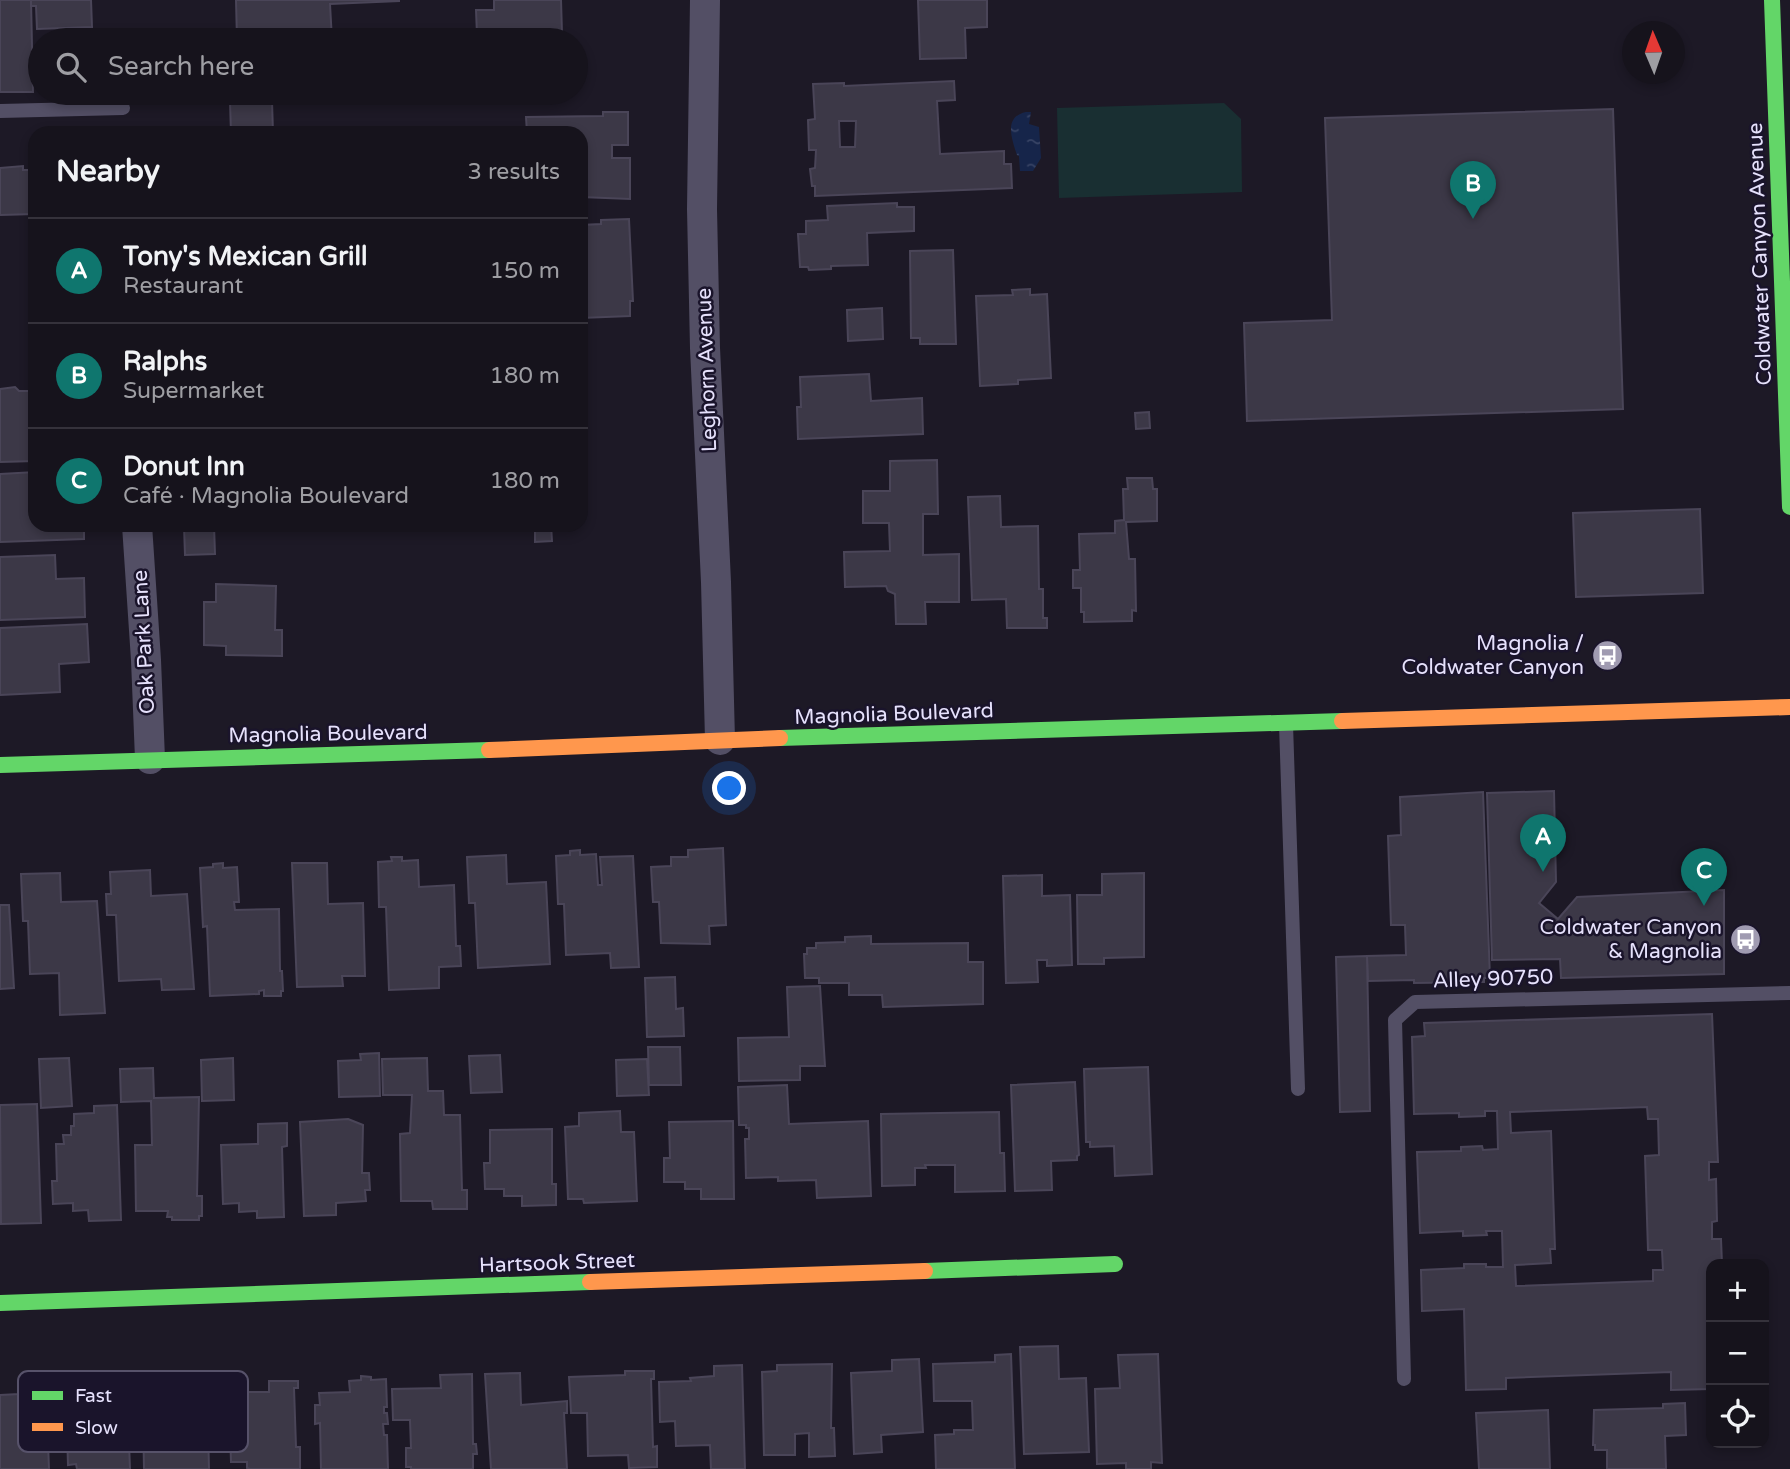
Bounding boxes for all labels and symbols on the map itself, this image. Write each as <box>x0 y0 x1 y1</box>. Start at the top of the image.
north arrow <box>1622 21 1685 84</box>
street label: Coldwater Canyon Avenue <box>1743 122 1777 386</box>
pin: B <box>1450 161 1496 219</box>
street label: Leghorn Avenue <box>692 287 722 453</box>
street label: Oak Park Lane <box>128 569 160 715</box>
place label: Magnolia / Coldwater Canyon <box>1401 631 1584 680</box>
bus stop icon: Magnolia / Coldwater Canyon <box>1590 638 1624 672</box>
street label: Magnolia Boulevard <box>794 698 994 730</box>
street label: Magnolia Boulevard <box>228 720 428 748</box>
your location <box>712 771 746 805</box>
pin: A <box>1520 814 1566 872</box>
pin: C <box>1681 848 1727 906</box>
place label: Coldwater Canyon & Magnolia <box>1539 915 1722 964</box>
bus stop icon: Coldwater Canyon & Magnolia <box>1728 922 1762 956</box>
street label: Alley 90750 <box>1432 964 1554 994</box>
street label: Hartsook Street <box>478 1248 636 1278</box>
legend <box>18 1371 248 1452</box>
text: Fast <box>75 1385 112 1407</box>
text: Slow <box>75 1417 118 1439</box>

